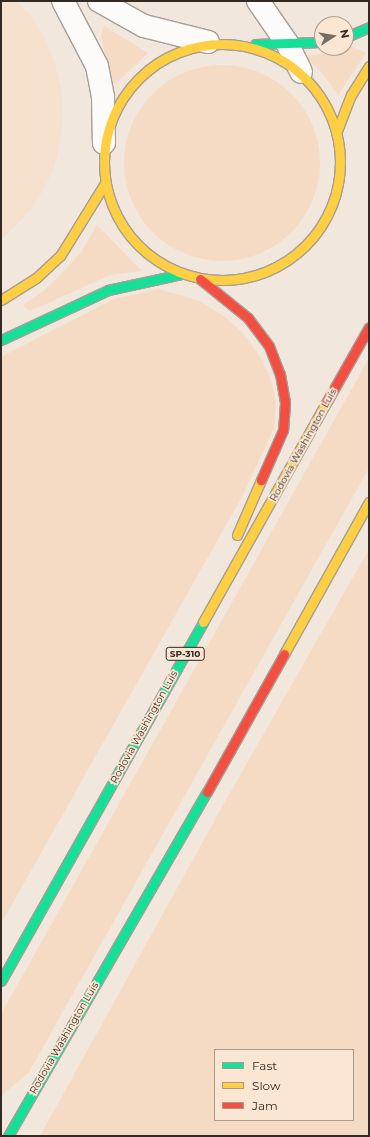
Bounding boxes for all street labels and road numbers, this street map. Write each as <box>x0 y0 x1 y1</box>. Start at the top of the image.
street label: Rodovia Washington Luís <box>267 387 339 503</box>
road number: SP-310 <box>165 647 205 661</box>
street label: Rodovia Washington Luís <box>108 669 180 785</box>
street label: Rodovia Washington Luís <box>27 980 101 1096</box>

